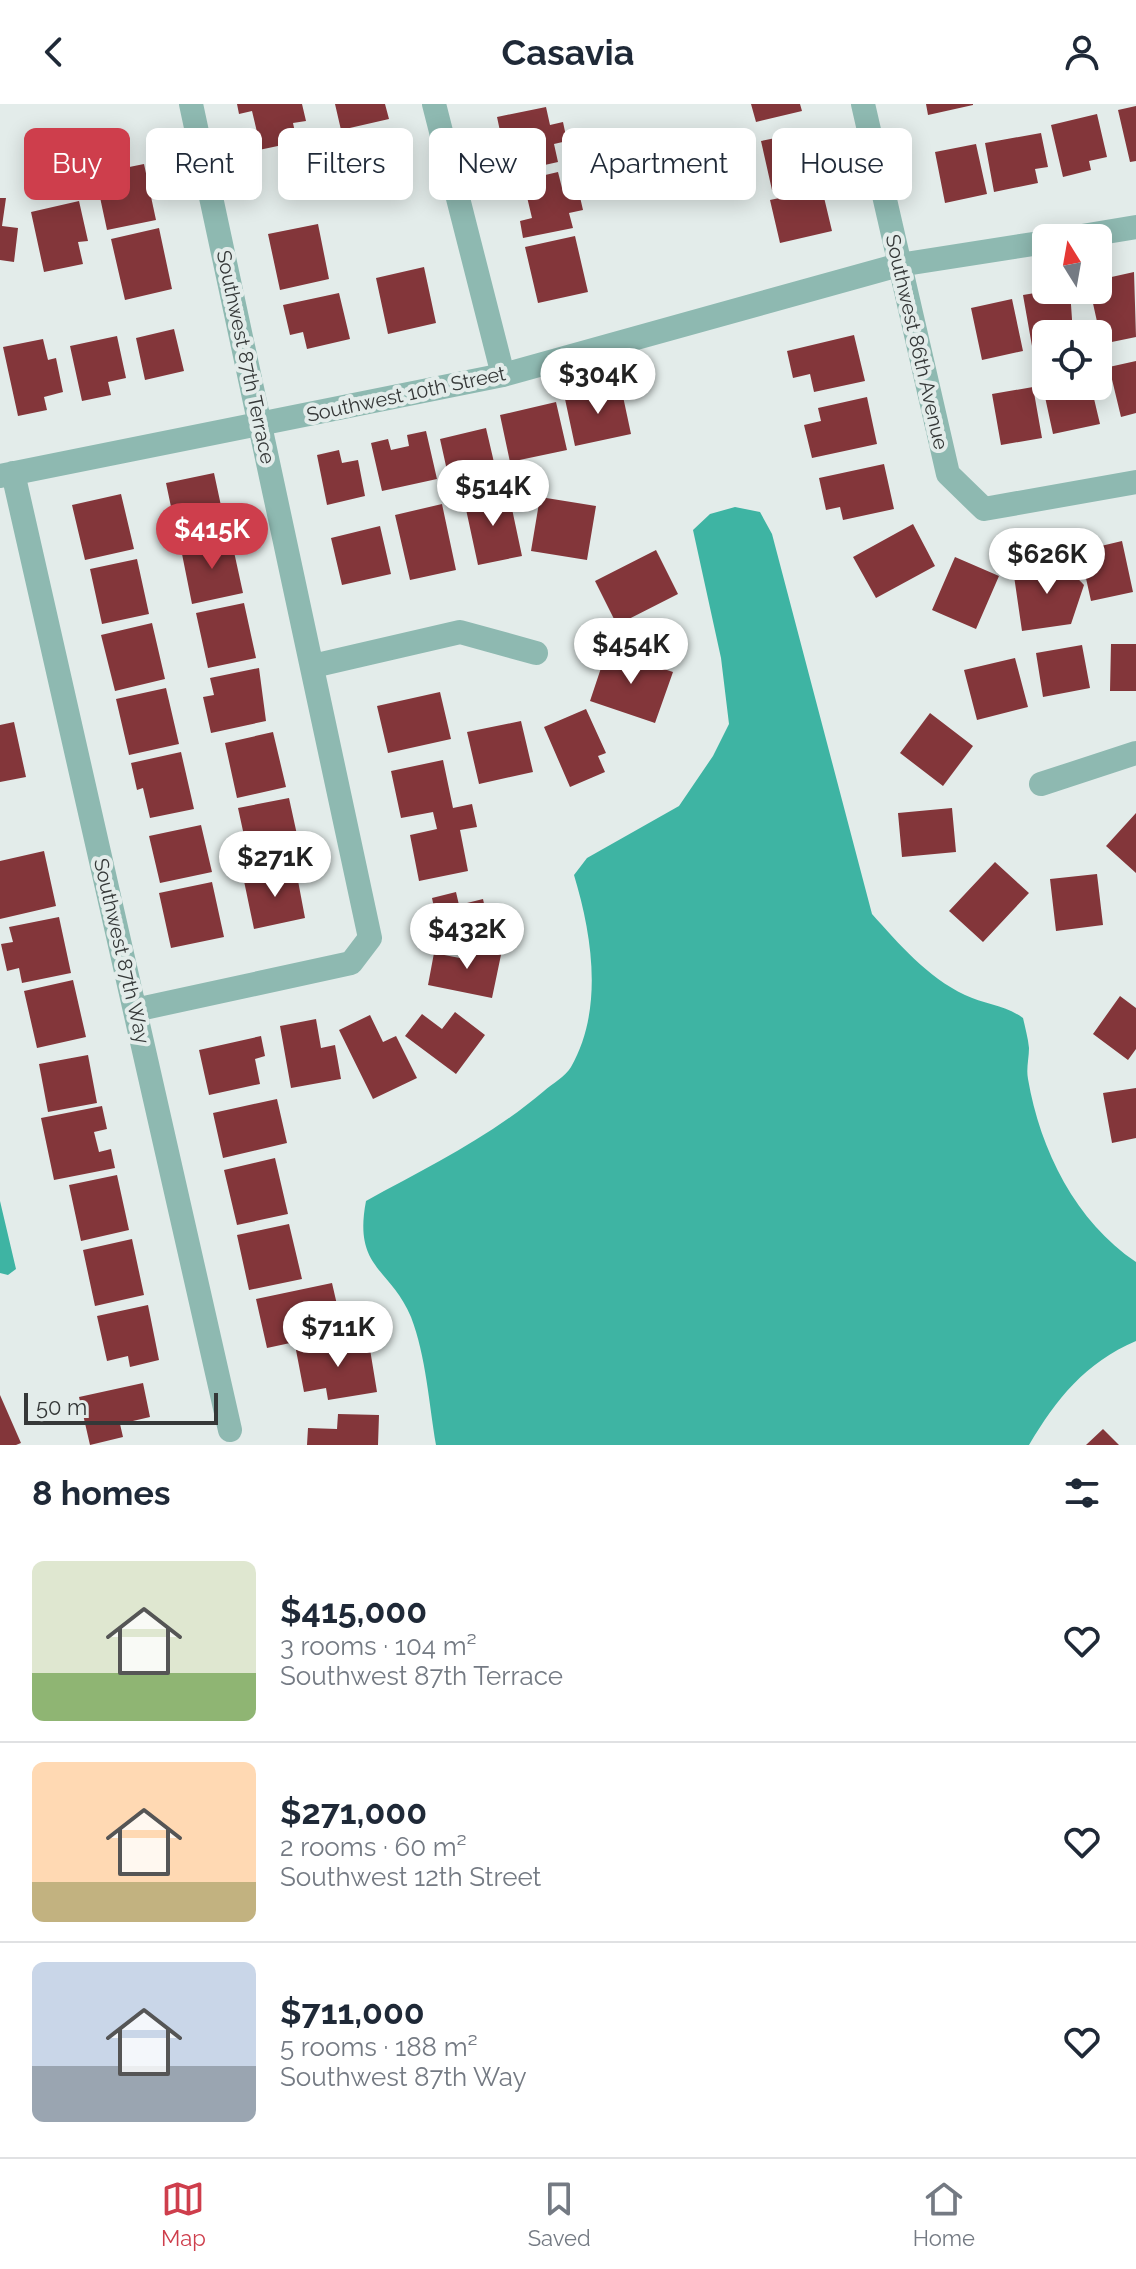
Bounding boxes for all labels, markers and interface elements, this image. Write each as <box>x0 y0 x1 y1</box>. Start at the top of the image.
icon: back <box>32 30 76 74</box>
icon: person <box>1060 30 1104 74</box>
text: Casavia <box>502 31 634 73</box>
chip: Buy <box>24 128 130 200</box>
chip: Rent <box>146 128 262 200</box>
chip: Filters <box>278 128 413 200</box>
chip: New <box>429 128 546 200</box>
chip: Apartment <box>562 128 756 200</box>
chip: House <box>772 128 912 200</box>
north arrow <box>1032 224 1112 304</box>
map controls <box>1032 224 1112 400</box>
street label: Southwest 86th Avenue <box>881 232 954 452</box>
street label: Southwest 87th Terrace <box>212 248 280 466</box>
button: locate <box>1032 320 1112 400</box>
pin: $304K <box>542 348 654 416</box>
text: $304K <box>558 359 638 389</box>
street label: Southwest 10th Street <box>304 361 508 427</box>
pin: $514K <box>437 460 549 528</box>
text: $514K <box>455 471 531 501</box>
pin: $415K <box>156 503 268 571</box>
text: $415K <box>174 514 250 544</box>
pin: $626K <box>991 528 1103 596</box>
text: $626K <box>1007 539 1087 569</box>
pin: $454K <box>575 618 687 686</box>
text: $454K <box>592 629 670 659</box>
pin: $271K <box>219 831 331 899</box>
text: $271K <box>237 842 313 872</box>
street label: Southwest 87th Way <box>89 856 155 1046</box>
pin: $432K <box>411 903 523 971</box>
text: $432K <box>428 914 506 944</box>
pin: $711K <box>282 1301 394 1369</box>
text: $711K <box>301 1312 375 1342</box>
scale bar <box>24 1389 218 1425</box>
text: 50 m <box>36 1394 87 1420</box>
icon: filters <box>1060 1471 1104 1515</box>
text: 8 homes <box>32 1473 171 1513</box>
text: $415,000 <box>280 1591 427 1631</box>
icon: home <box>96 1593 192 1689</box>
icon: heart <box>1060 1619 1104 1663</box>
text: 3 rooms · 104 m² <box>280 1631 477 1661</box>
text: Southwest 87th Terrace <box>280 1661 563 1691</box>
text: $271,000 <box>280 1792 427 1832</box>
icon: home <box>96 1794 192 1890</box>
icon: heart <box>1060 1820 1104 1864</box>
text: 2 rooms · 60 m² <box>280 1832 467 1862</box>
text: Southwest 12th Street <box>280 1862 541 1892</box>
text: $711,000 <box>280 1992 425 2032</box>
icon: home <box>96 1994 192 2090</box>
icon: heart <box>1060 2020 1104 2064</box>
text: 5 rooms · 188 m² <box>280 2032 478 2062</box>
text: Southwest 87th Way <box>280 2062 527 2092</box>
tab: Map <box>161 2177 206 2251</box>
tab: Saved <box>528 2177 591 2251</box>
tab: Home <box>913 2177 975 2251</box>

